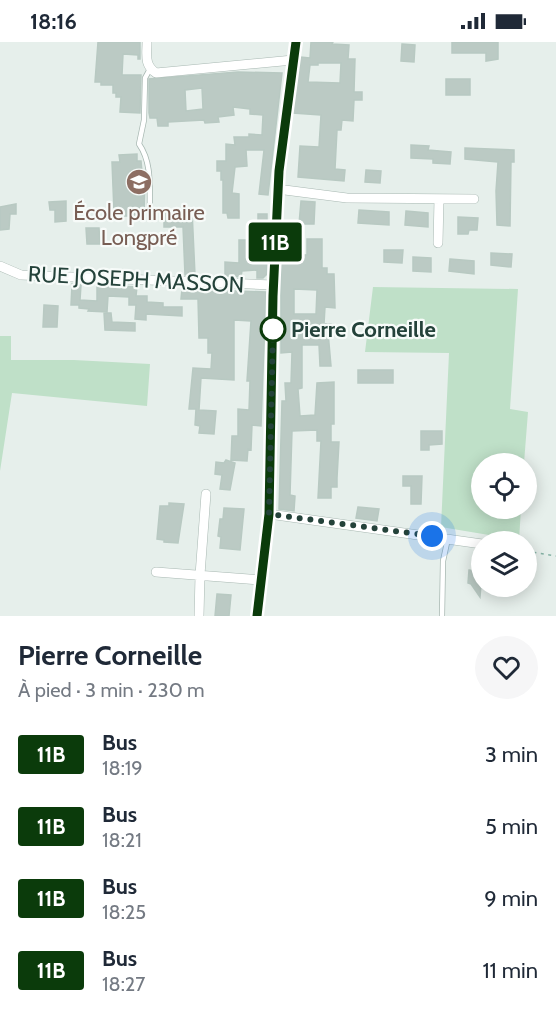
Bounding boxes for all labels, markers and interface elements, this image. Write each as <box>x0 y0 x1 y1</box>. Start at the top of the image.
text: 18:16 <box>30 8 77 35</box>
school or university icon: École primaire Longpré <box>124 167 154 197</box>
place label: École primaire Longpré <box>73 199 205 251</box>
line badge: 11B <box>240 222 310 262</box>
text: 11B <box>261 230 289 255</box>
street label: RUE JOSEPH MASSON <box>27 260 245 299</box>
marker: Pierre Corneille <box>260 316 286 342</box>
place label: Pierre Corneille <box>291 316 436 343</box>
map controls <box>471 453 537 597</box>
button: locate <box>471 453 537 519</box>
your location <box>417 521 447 551</box>
button: layers <box>471 531 537 597</box>
button: heart <box>475 636 538 699</box>
text: Pierre Corneille <box>18 638 202 672</box>
text: À pied · 3 min · 230 m <box>18 678 205 702</box>
text: Bus <box>102 729 137 756</box>
text: 3 min <box>485 741 538 768</box>
text: 11B <box>37 742 65 767</box>
text: 18:19 <box>102 756 143 780</box>
text: Bus <box>102 801 137 828</box>
text: 5 min <box>485 813 538 840</box>
text: 11B <box>37 814 65 839</box>
text: 18:21 <box>102 828 142 852</box>
text: Bus <box>102 873 137 900</box>
text: 9 min <box>484 885 538 912</box>
text: 11B <box>37 886 65 911</box>
text: 18:25 <box>102 900 146 924</box>
text: Bus <box>102 945 137 972</box>
text: 11 min <box>482 957 538 984</box>
text: 11B <box>37 958 65 983</box>
text: 18:27 <box>102 972 145 996</box>

